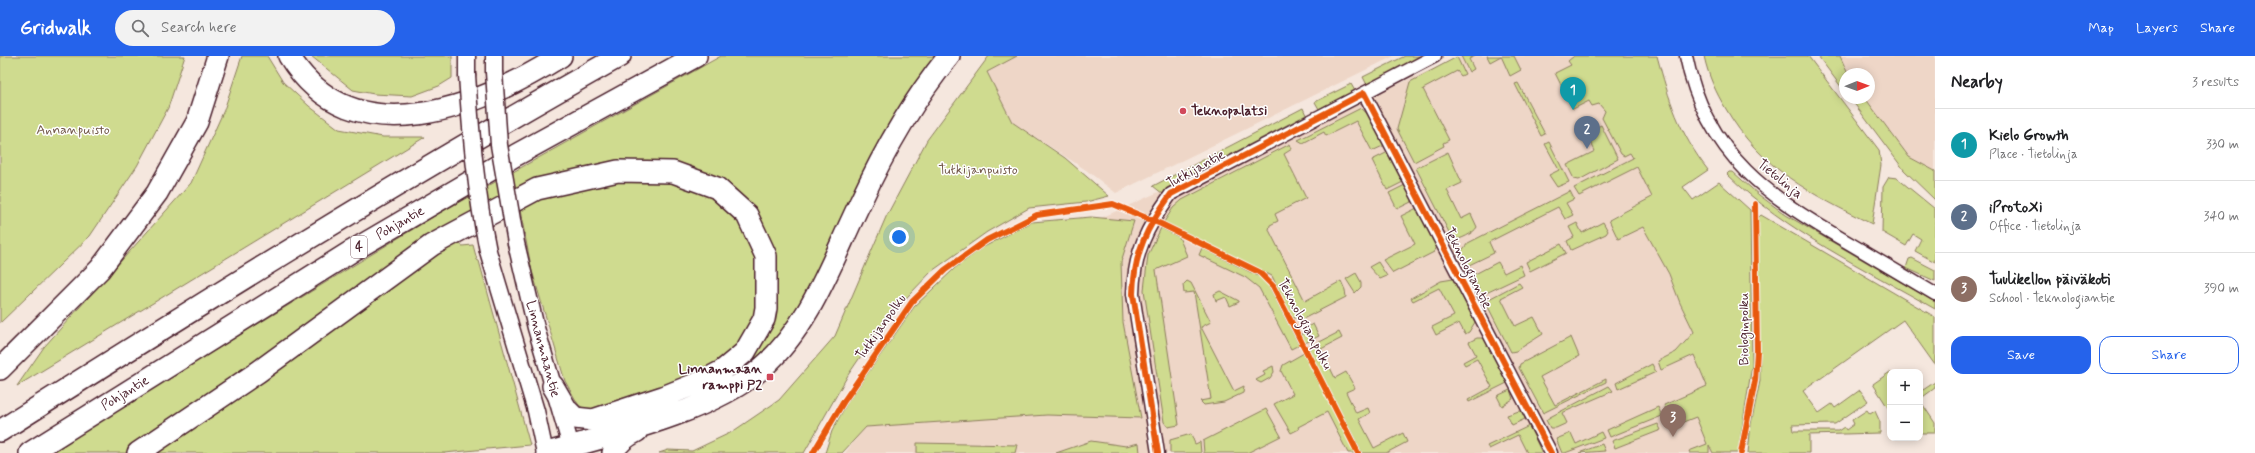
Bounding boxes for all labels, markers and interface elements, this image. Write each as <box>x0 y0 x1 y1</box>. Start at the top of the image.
search box <box>115 10 395 46</box>
text: Gridwalk <box>20 16 91 41</box>
icon: search <box>129 17 151 39</box>
text: Search here <box>161 18 237 38</box>
text: Map <box>2088 19 2114 37</box>
text: Layers <box>2136 19 2178 37</box>
text: Share <box>2200 19 2235 37</box>
north arrow <box>1839 68 1875 104</box>
text: Nearby <box>1951 71 2003 93</box>
text: 3 results <box>2192 74 2239 91</box>
pin: 1 <box>1560 77 1586 110</box>
place label: Teknopalatsi <box>1191 102 1267 120</box>
marker: Teknopalatsi <box>1178 106 1188 116</box>
pin: 2 <box>1574 116 1600 149</box>
park label: Annanpuisto <box>36 121 110 139</box>
text: Kielo Growth <box>1989 126 2069 146</box>
text: 1 <box>1961 136 1967 153</box>
text: 330 m <box>2206 136 2239 153</box>
street label: Tutkijantie <box>1163 145 1229 193</box>
text: Place · Tietolinja <box>1989 146 2078 163</box>
street label: Tietolinja <box>1753 155 1807 203</box>
park label: Tutkijanpuisto <box>938 161 1018 179</box>
text: iProtoXi <box>1989 198 2042 218</box>
street label: Pohjantie <box>372 202 428 244</box>
text: 2 <box>1961 208 1967 225</box>
text: 340 m <box>2204 208 2239 225</box>
text: Office · Tietolinja <box>1989 218 2081 235</box>
street label: Teknologiantie <box>1438 224 1496 313</box>
your location <box>889 227 909 247</box>
road number: 4 <box>351 236 367 258</box>
text: Tuulikellon päiväkoti <box>1989 270 2110 290</box>
street label: Teknologianpolku <box>1272 275 1337 374</box>
text: 3 <box>1961 280 1967 297</box>
text: 390 m <box>2204 280 2239 297</box>
street label: Tutkijanpolku <box>852 290 910 363</box>
text: School · Teknologiantie <box>1989 290 2115 307</box>
street label: Biologinpolku <box>1735 292 1754 366</box>
street label: Linnanmaantie <box>521 299 565 399</box>
button: Save <box>1951 336 2091 374</box>
button: Share <box>2099 336 2239 374</box>
place label: Linnanmaan ramppi P2 <box>678 360 763 394</box>
map controls <box>1887 369 1923 441</box>
button: + <box>1887 369 1923 405</box>
street label: Pohjantie <box>98 371 152 415</box>
marker: Linnanmaan ramppi P2 <box>765 372 775 382</box>
pin: 3 <box>1660 404 1686 437</box>
button: − <box>1887 405 1923 441</box>

